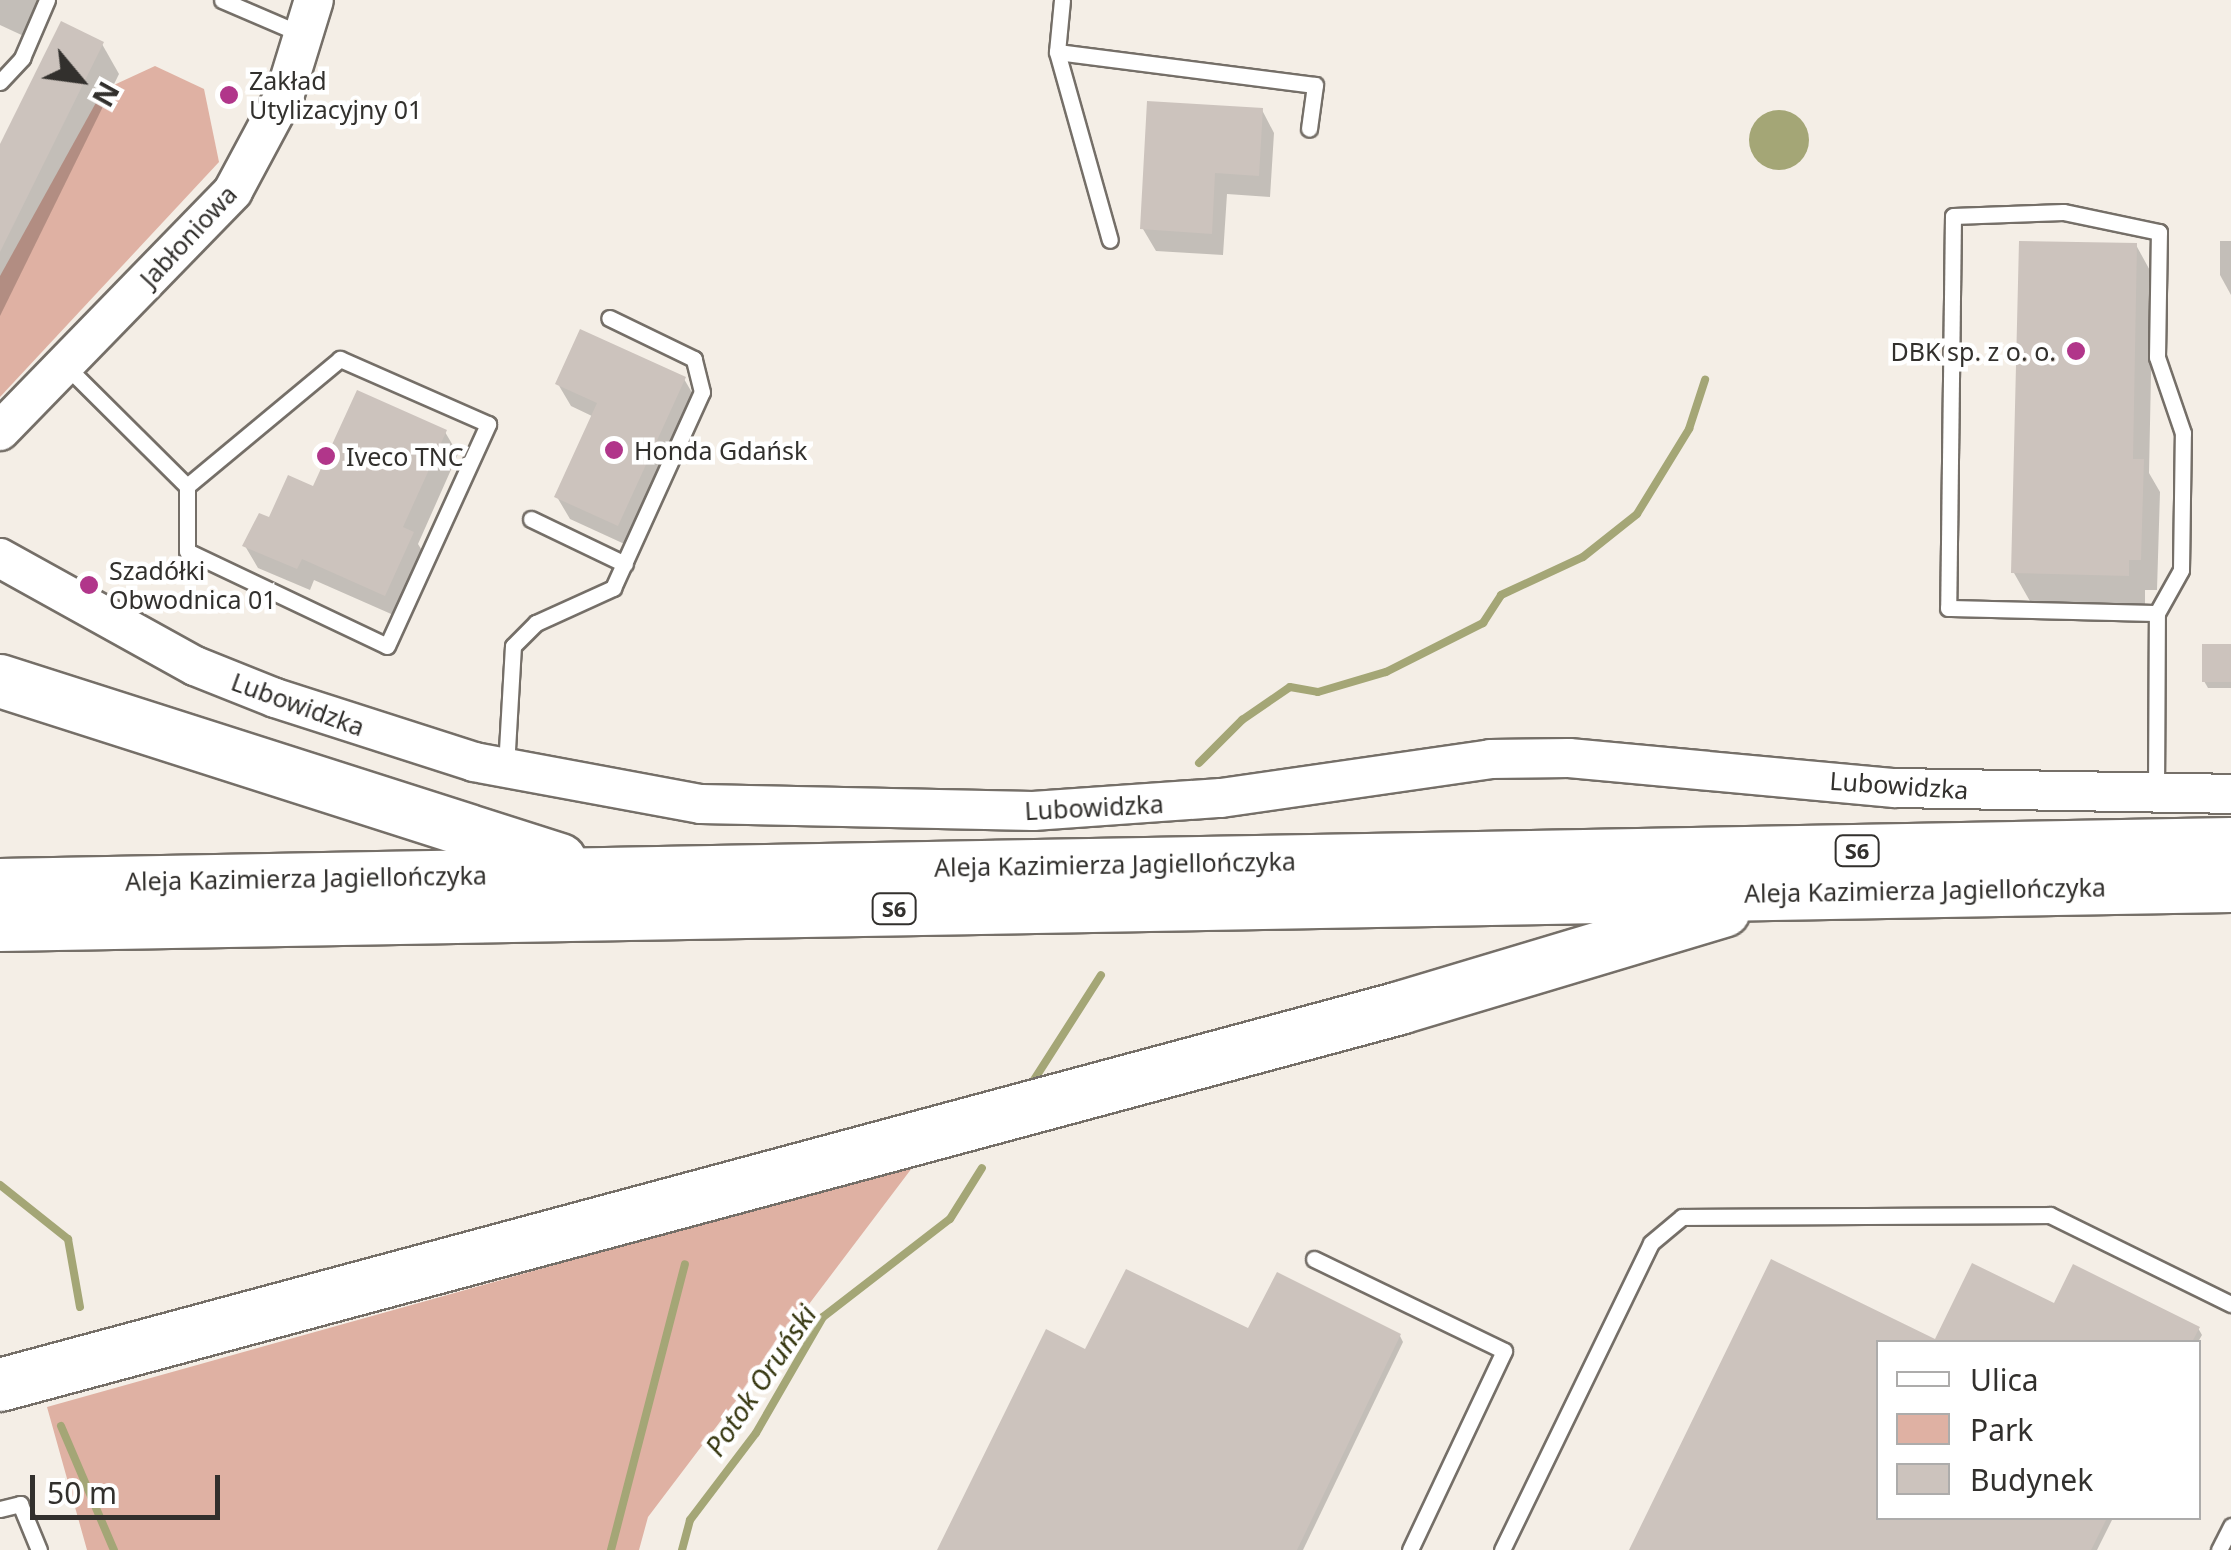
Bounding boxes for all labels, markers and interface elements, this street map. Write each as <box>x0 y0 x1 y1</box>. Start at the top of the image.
north arrow <box>30 30 130 130</box>
place label: Zakład Utylizacyjny 01 <box>249 66 422 125</box>
text: N <box>84 75 128 114</box>
marker: Zakład Utylizacyjny 01 <box>218 84 240 106</box>
street label: Jabłoniowa <box>133 179 243 293</box>
place label: DBK sp. z o. o. <box>1891 336 2056 366</box>
marker: DBK sp. z o. o. <box>2065 340 2087 362</box>
place label: Honda Gdańsk <box>634 435 807 465</box>
marker: Honda Gdańsk <box>603 439 625 461</box>
place label: Iveco TNC <box>346 441 464 471</box>
marker: Iveco TNC <box>315 445 337 467</box>
place label: Szadółki Obwodnica 01 <box>109 556 277 615</box>
marker: Szadółki Obwodnica 01 <box>78 574 100 596</box>
street label: Lubowidzka <box>227 666 369 742</box>
street label: Lubowidzka <box>1829 765 1969 805</box>
street label: Lubowidzka <box>1024 788 1164 826</box>
road number: S6 <box>1834 834 1880 868</box>
street label: Aleja Kazimierza Jagiellończyka <box>934 846 1296 882</box>
street label: Aleja Kazimierza Jagiellończyka <box>125 860 487 896</box>
street label: Aleja Kazimierza Jagiellończyka <box>1744 872 2106 908</box>
road number: S6 <box>872 892 916 926</box>
water label: Potok Oruński <box>697 1298 823 1462</box>
legend <box>1876 1340 2201 1520</box>
text: Ulica <box>1970 1359 2039 1400</box>
text: Park <box>1970 1409 2033 1450</box>
scale bar <box>35 1455 225 1517</box>
text: Budynek <box>1970 1459 2093 1500</box>
text: 50 m <box>47 1472 117 1513</box>

